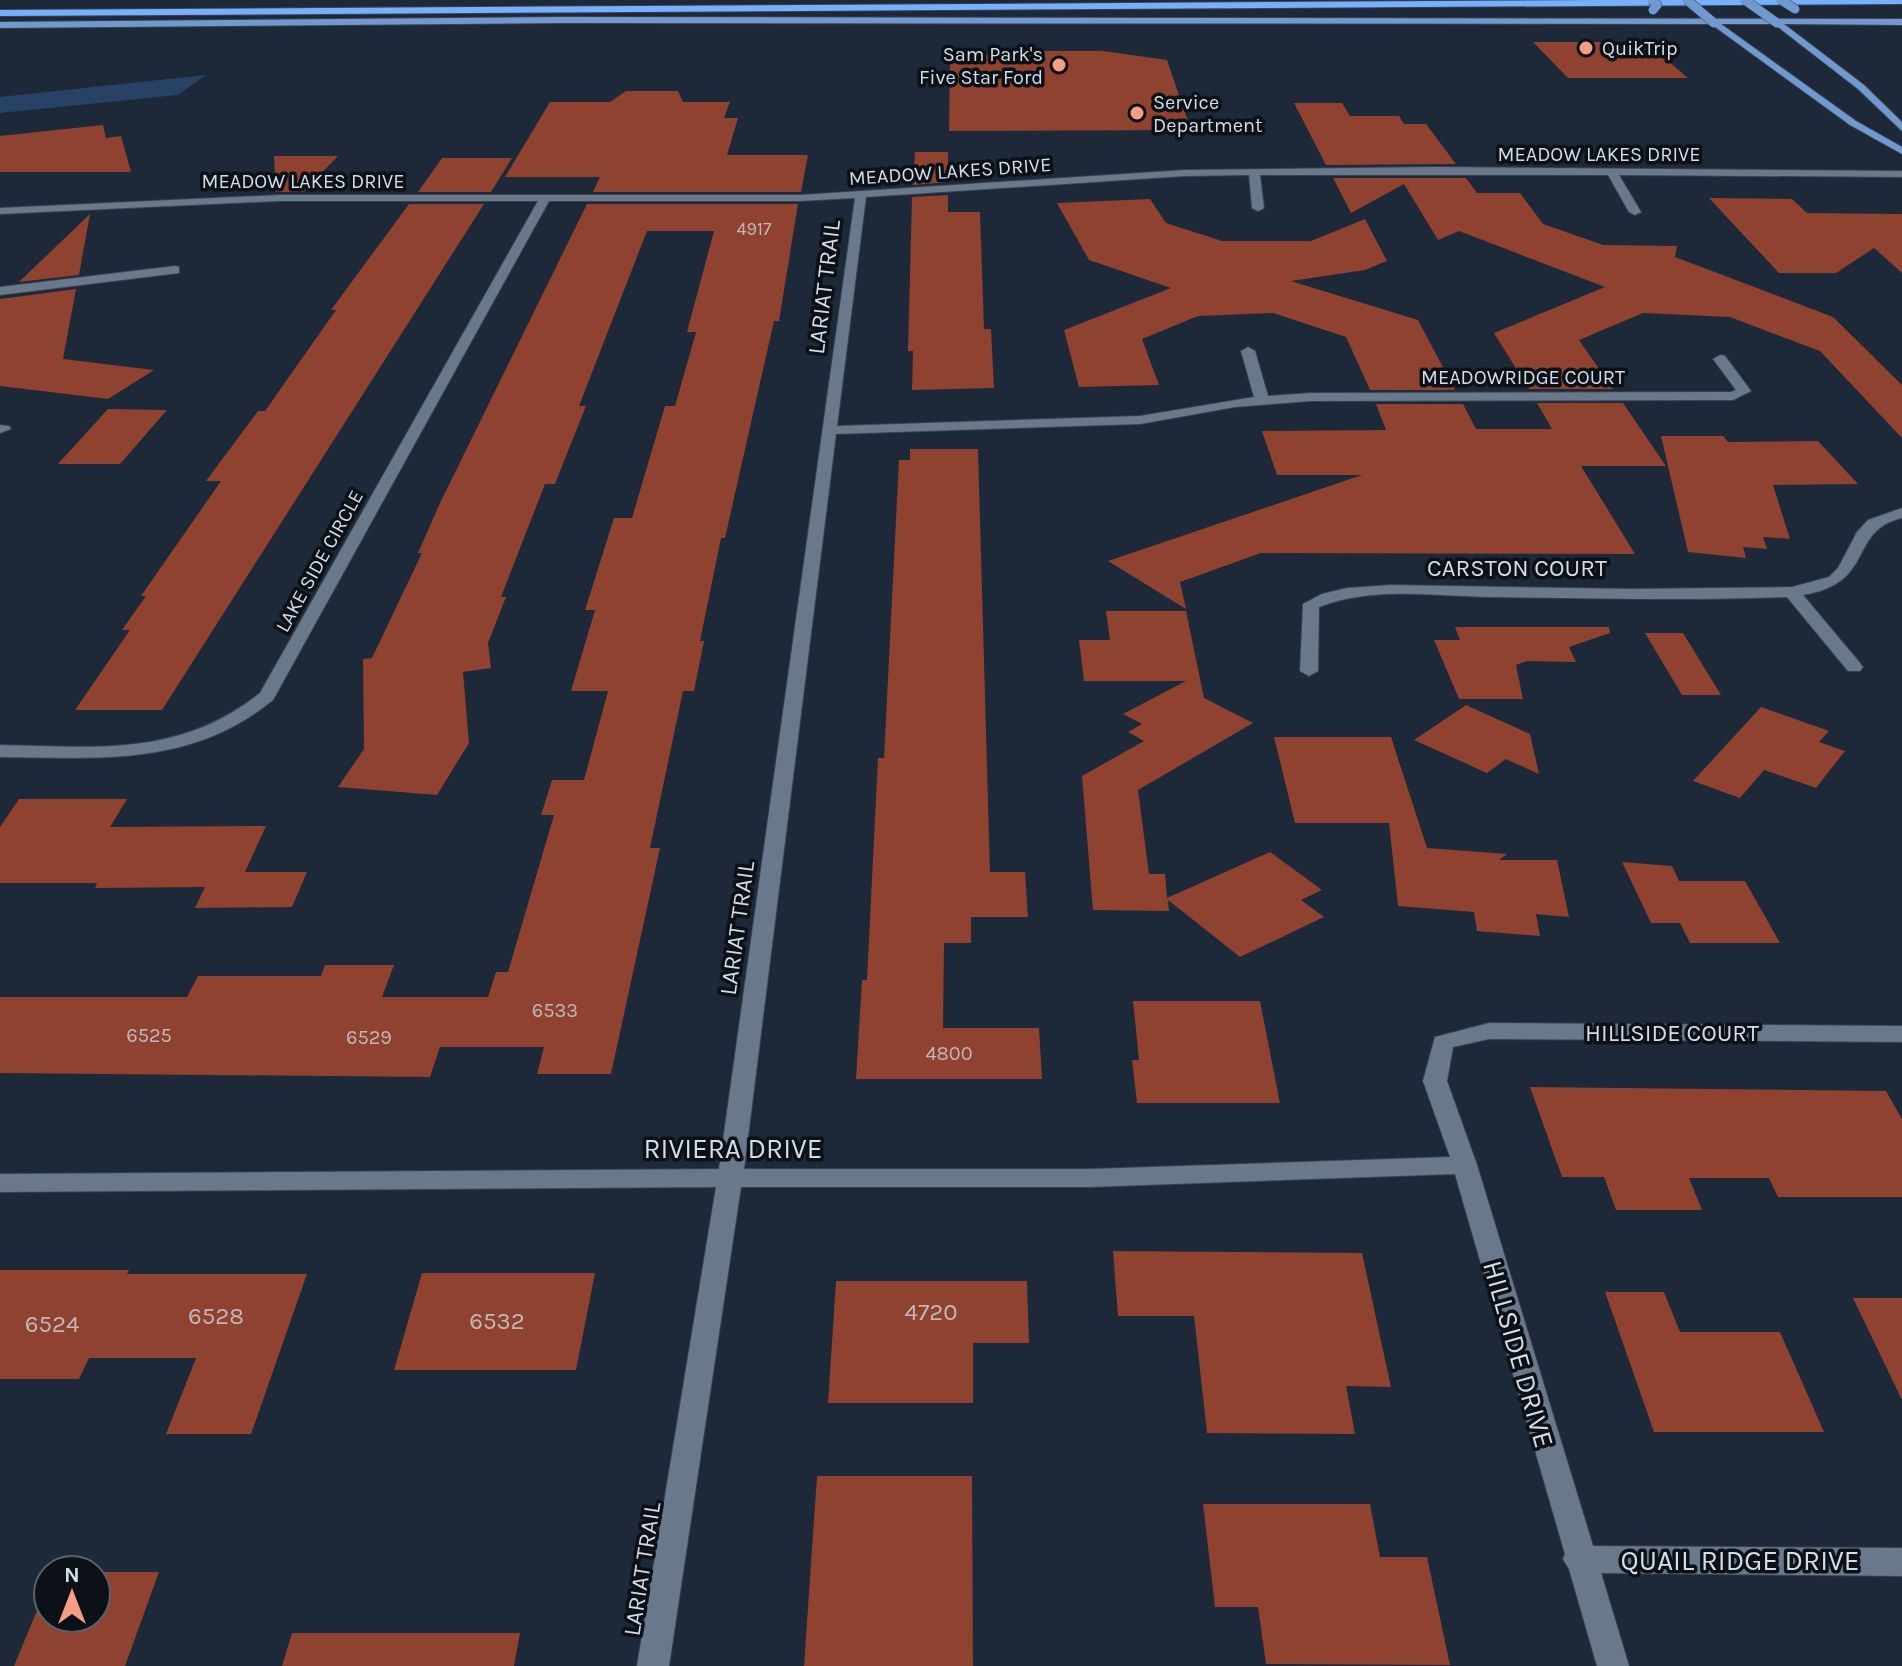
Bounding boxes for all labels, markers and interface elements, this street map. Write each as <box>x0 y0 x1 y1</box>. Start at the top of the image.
place label: QuikTrip <box>1602 37 1678 60</box>
marker: QuikTrip <box>1577 39 1595 57</box>
place label: Sam Park's Five Star Ford <box>919 43 1043 89</box>
marker: Sam Park's Five Star Ford <box>1050 56 1068 74</box>
place label: Service Department <box>1153 91 1263 137</box>
marker: Service Department <box>1128 104 1146 122</box>
street label: MEADOW LAKES DRIVE <box>1497 143 1701 166</box>
street label: MEADOW LAKES DRIVE <box>848 153 1052 190</box>
street label: MEADOW LAKES DRIVE <box>201 170 405 193</box>
street label: LARIAT TRAIL <box>802 217 846 356</box>
house number: 4917 <box>737 218 772 240</box>
street label: MEADOWRIDGE COURT <box>1421 366 1625 389</box>
street label: LAKE SIDE CIRCLE <box>271 486 368 636</box>
street label: CARSTON COURT <box>1427 554 1607 582</box>
street label: LARIAT TRAIL <box>714 858 760 997</box>
house number: 6533 <box>532 999 578 1022</box>
street label: HILLSIDE COURT <box>1585 1019 1759 1047</box>
house number: 6525 <box>126 1024 172 1047</box>
house number: 6529 <box>346 1026 392 1049</box>
house number: 4800 <box>925 1042 973 1065</box>
street label: RIVIERA DRIVE <box>643 1132 823 1165</box>
street label: HILLSIDE DRIVE <box>1476 1257 1561 1452</box>
house number: 4720 <box>905 1298 957 1326</box>
house number: 6528 <box>188 1302 244 1330</box>
house number: 6532 <box>469 1307 525 1335</box>
house number: 6524 <box>25 1310 79 1338</box>
street label: LARIAT TRAIL <box>618 1499 667 1638</box>
street label: QUAIL RIDGE DRIVE <box>1620 1544 1860 1577</box>
north arrow <box>32 1554 112 1634</box>
text: N <box>64 1562 80 1588</box>

